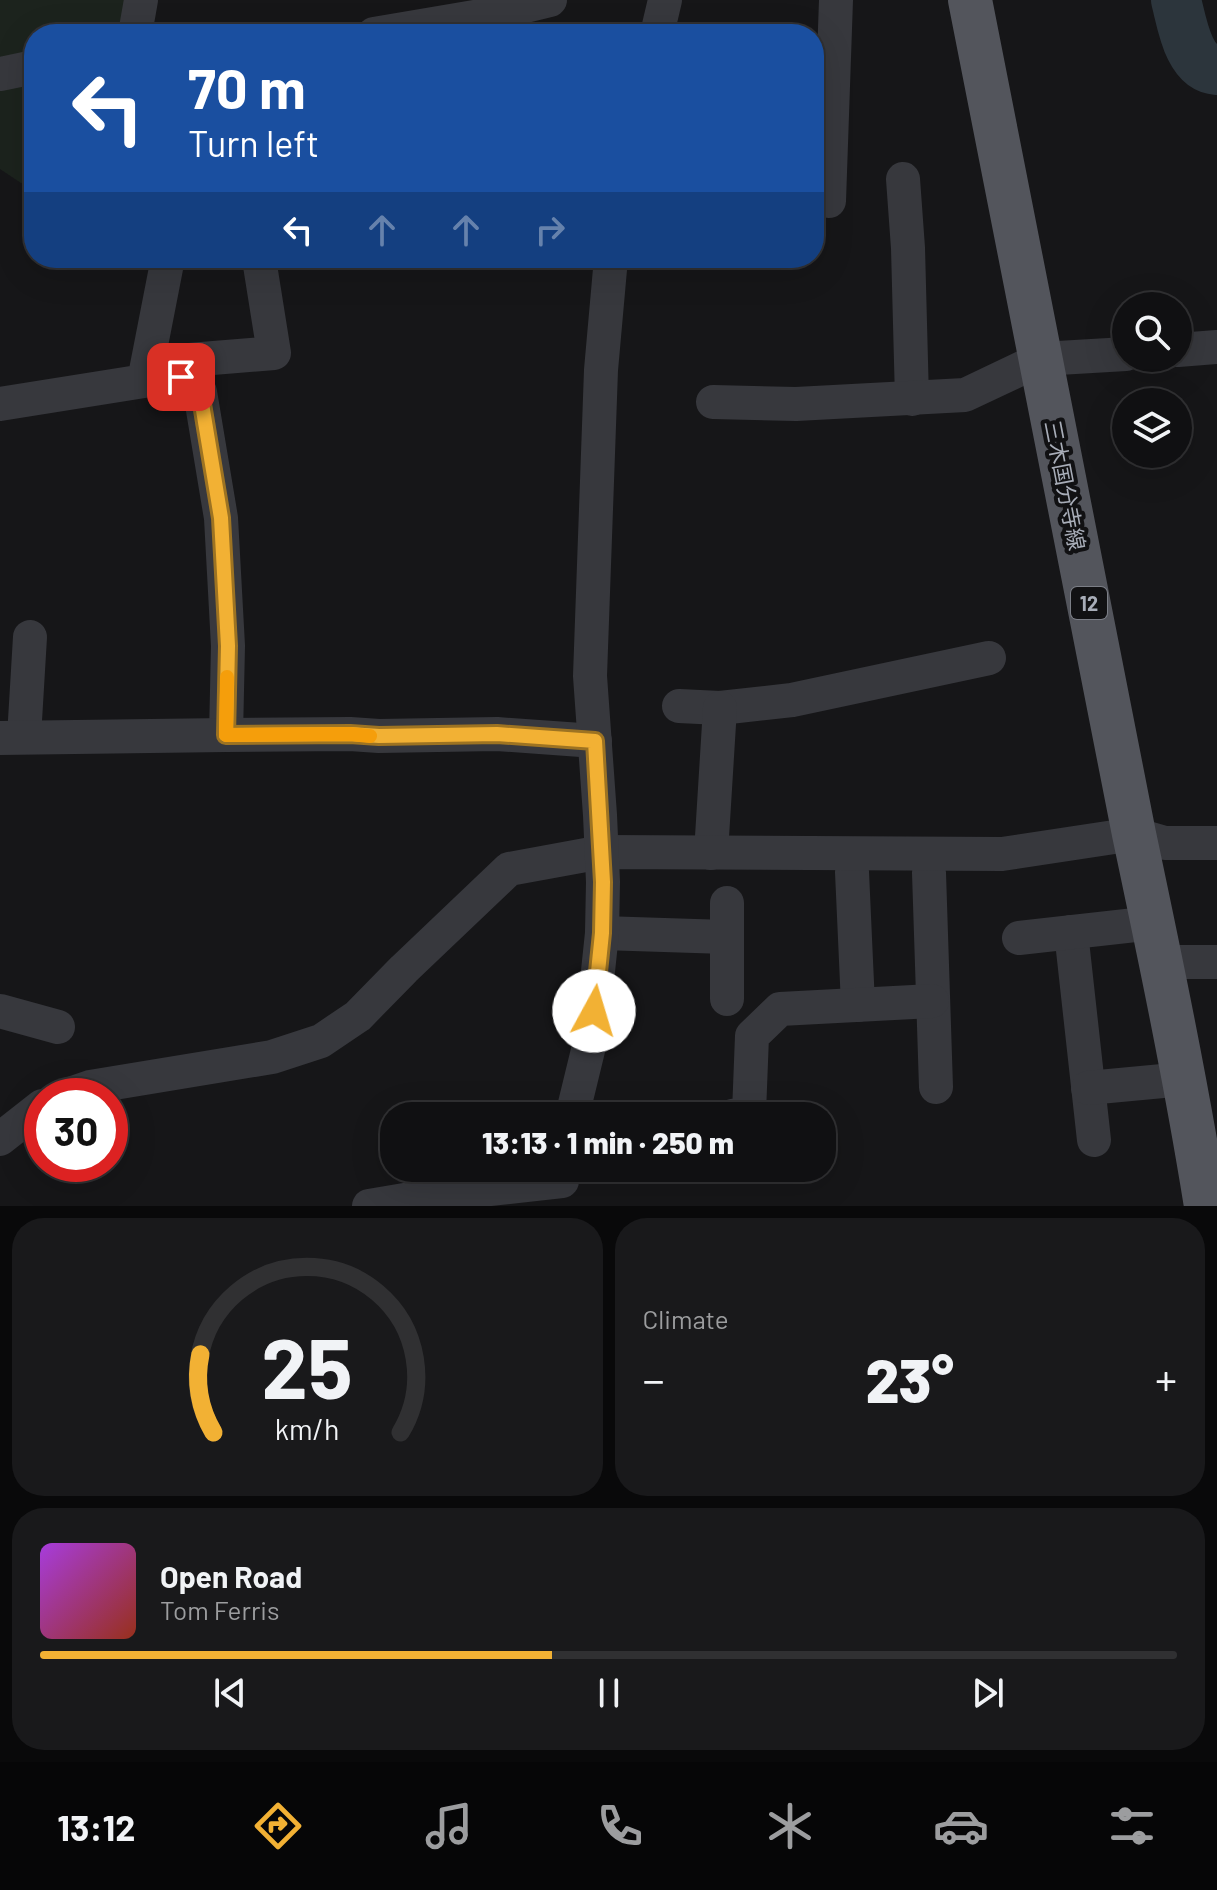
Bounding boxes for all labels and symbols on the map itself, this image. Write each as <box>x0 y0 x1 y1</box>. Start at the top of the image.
pin <box>147 343 215 411</box>
street label: 三木国分寺線 <box>1041 418 1091 552</box>
road number: 12 <box>1071 587 1107 619</box>
position arrow <box>552 969 636 1053</box>
speed limit sign: 30 <box>24 1078 128 1182</box>

